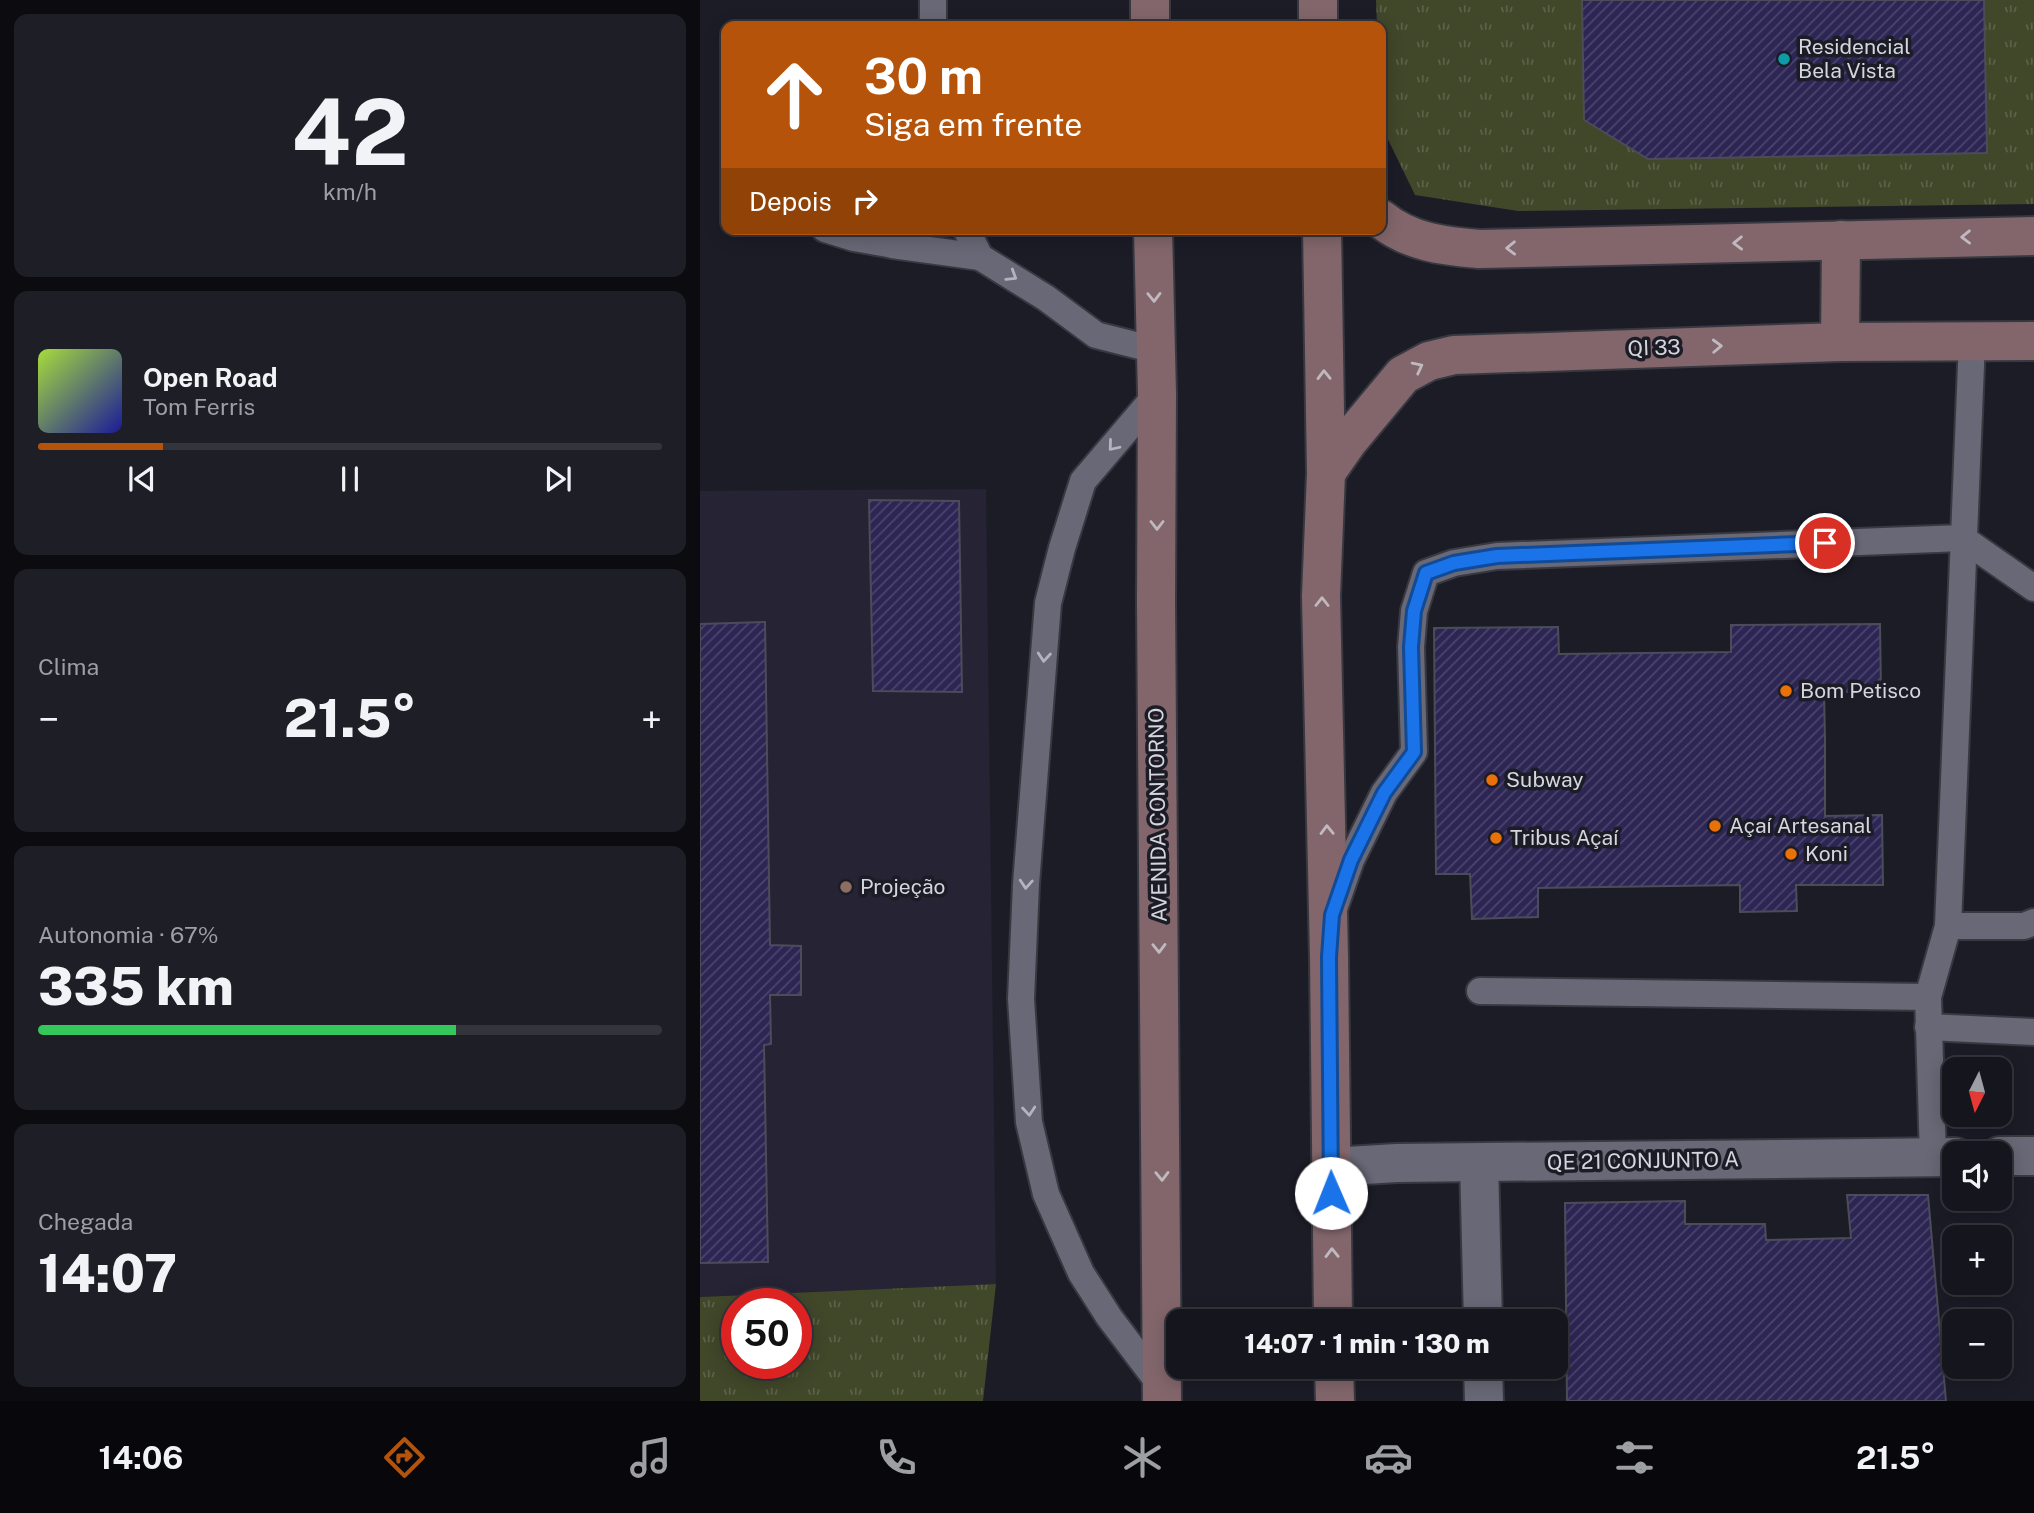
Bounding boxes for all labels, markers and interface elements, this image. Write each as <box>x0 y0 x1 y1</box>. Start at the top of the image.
place label: Residencial Bela Vista <box>1798 34 1911 83</box>
text: 30 m <box>864 47 983 105</box>
icon: ahead <box>749 49 840 140</box>
marker: Residencial Bela Vista <box>1776 51 1792 67</box>
text: 42 <box>291 79 409 185</box>
text: Siga em frente <box>864 106 1082 143</box>
text: km/h <box>323 178 377 205</box>
icon: right <box>846 182 884 220</box>
text: Depois <box>749 186 832 217</box>
one-way arrow <box>1960 230 1971 245</box>
one-way arrow <box>1733 235 1744 250</box>
one-way arrow <box>1505 240 1516 256</box>
one-way arrow <box>1004 268 1017 281</box>
one-way arrow <box>1146 293 1162 303</box>
street label: QI 33 <box>1627 334 1681 361</box>
one-way arrow <box>1711 338 1722 353</box>
text: Open Road <box>143 362 278 393</box>
one-way arrow <box>1411 362 1423 376</box>
one-way arrow <box>1316 369 1332 379</box>
text: Tom Ferris <box>143 393 255 420</box>
one-way arrow <box>1109 438 1121 451</box>
icon: previous <box>123 460 161 498</box>
icon: pause <box>331 460 369 498</box>
icon: next <box>539 460 577 498</box>
pin <box>1795 513 1855 573</box>
one-way arrow <box>1149 520 1165 531</box>
icon: arrive <box>1806 524 1844 562</box>
one-way arrow <box>1314 596 1329 607</box>
one-way arrow <box>1037 652 1052 663</box>
text: Clima <box>38 653 99 680</box>
place label: Bom Petisco <box>1800 678 1921 703</box>
marker: Bom Petisco <box>1778 683 1794 699</box>
text: 21.5° <box>284 688 416 749</box>
text: − <box>38 697 59 742</box>
text: + <box>641 697 662 742</box>
street label: AVENIDA CONTORNO <box>1143 708 1172 922</box>
place label: Subway <box>1506 767 1583 792</box>
marker: Subway <box>1484 772 1500 788</box>
place label: Açaí Artesanal <box>1729 813 1872 838</box>
marker: Açaí Artesanal <box>1707 818 1723 834</box>
one-way arrow <box>1319 824 1334 835</box>
place label: Tribus Açaí <box>1510 825 1619 850</box>
marker: Tribus Açaí <box>1488 830 1504 846</box>
place label: Koni <box>1805 841 1848 866</box>
marker: Koni <box>1783 846 1799 862</box>
place label: Projeção <box>860 874 945 899</box>
marker: Projeção <box>838 879 854 895</box>
one-way arrow <box>1019 879 1034 890</box>
text: Autonomia · 67% <box>38 921 219 948</box>
one-way arrow <box>1152 943 1167 954</box>
text: 335 km <box>38 956 234 1017</box>
north arrow <box>1942 1057 2012 1127</box>
map controls <box>1942 1057 2012 1379</box>
one-way arrow <box>1021 1106 1036 1117</box>
button: sound <box>1942 1141 2012 1211</box>
street label: QE 21 CONJUNTO A <box>1547 1146 1739 1175</box>
position arrow <box>1294 1156 1368 1230</box>
one-way arrow <box>1154 1171 1169 1182</box>
text: Chegada <box>38 1208 133 1235</box>
button: + <box>1942 1225 2012 1295</box>
text: 14:07 <box>38 1243 177 1304</box>
one-way arrow <box>1324 1247 1340 1258</box>
speed limit sign: 50 <box>721 1288 812 1379</box>
button: − <box>1942 1309 2012 1379</box>
text: 14:07 · 1 min · 130 m <box>1244 1328 1490 1359</box>
icon: directions <box>380 1433 429 1482</box>
icon: music <box>626 1433 675 1482</box>
icon: phone <box>872 1433 921 1482</box>
icon: climate <box>1118 1433 1167 1482</box>
icon: car <box>1364 1433 1413 1482</box>
icon: filters <box>1610 1433 1659 1482</box>
text: 14:06 <box>98 1439 183 1476</box>
text: 21.5° <box>1856 1439 1935 1476</box>

